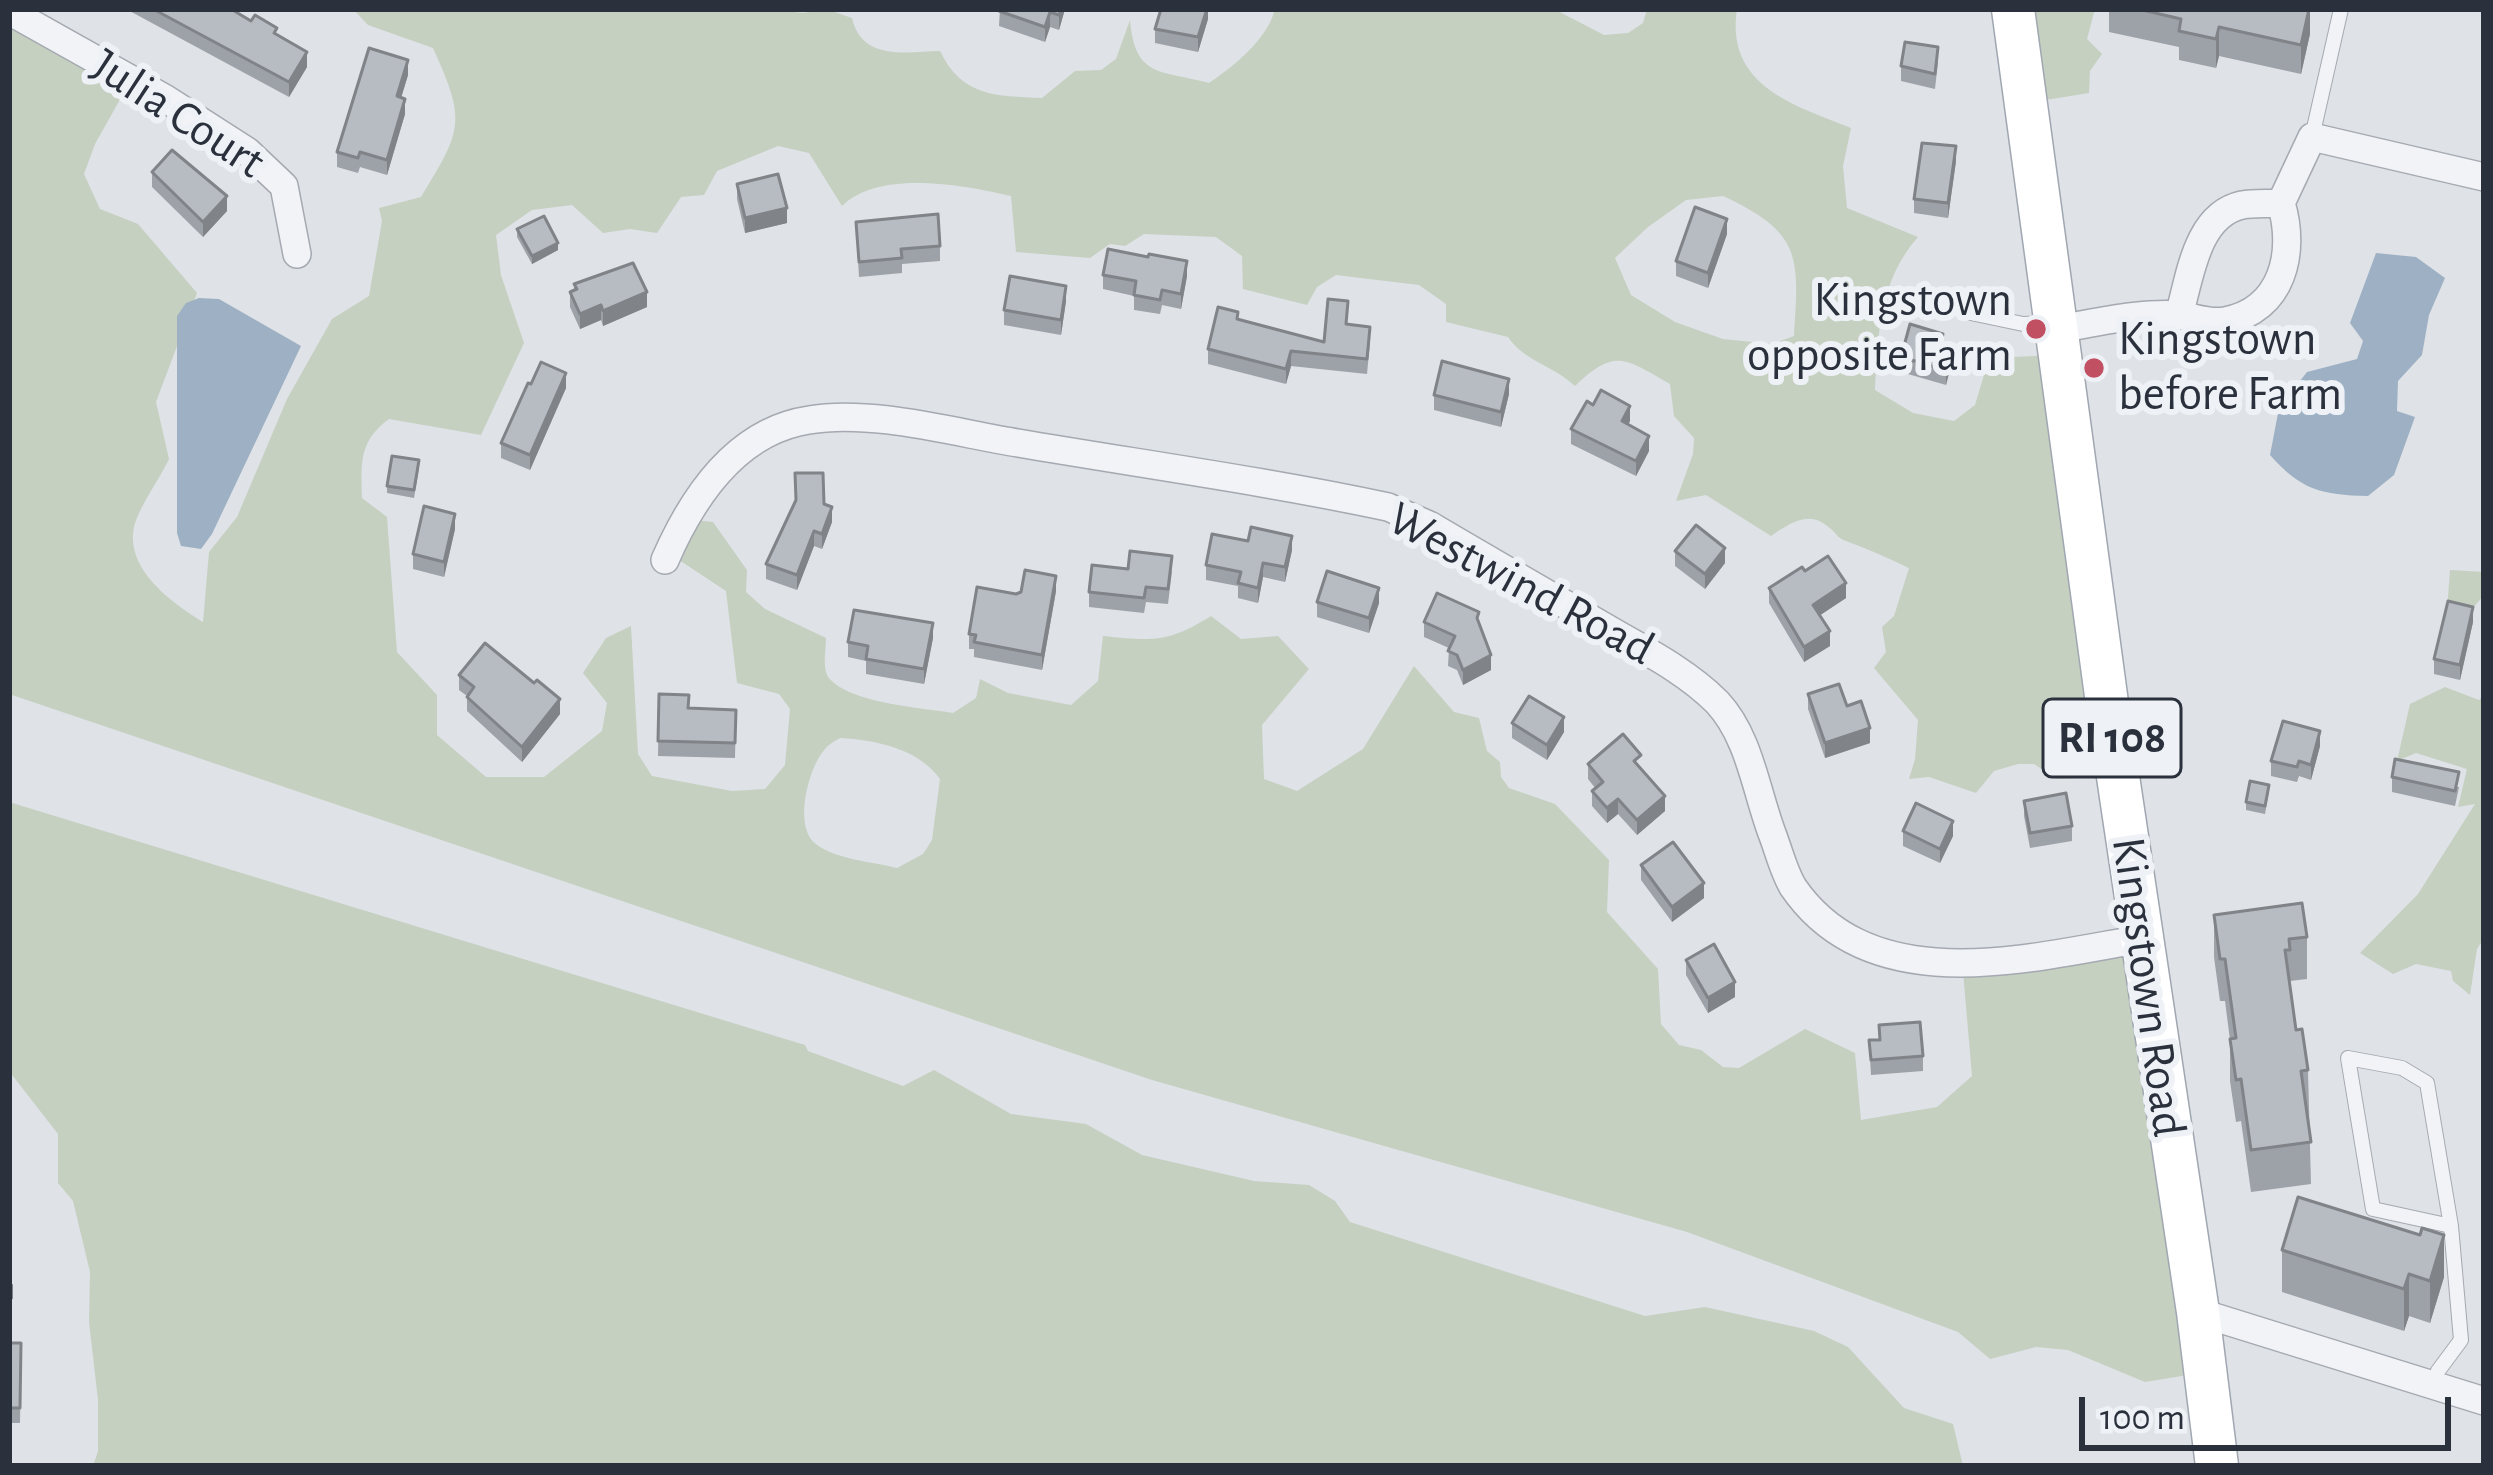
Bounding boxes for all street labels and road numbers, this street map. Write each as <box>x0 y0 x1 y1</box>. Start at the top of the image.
street label: Julia Court <box>81 37 275 191</box>
street label: Westwind Road <box>1378 490 1664 678</box>
road number: RI 108 <box>2043 699 2181 777</box>
street label: Kingstown Road <box>2098 834 2198 1140</box>

